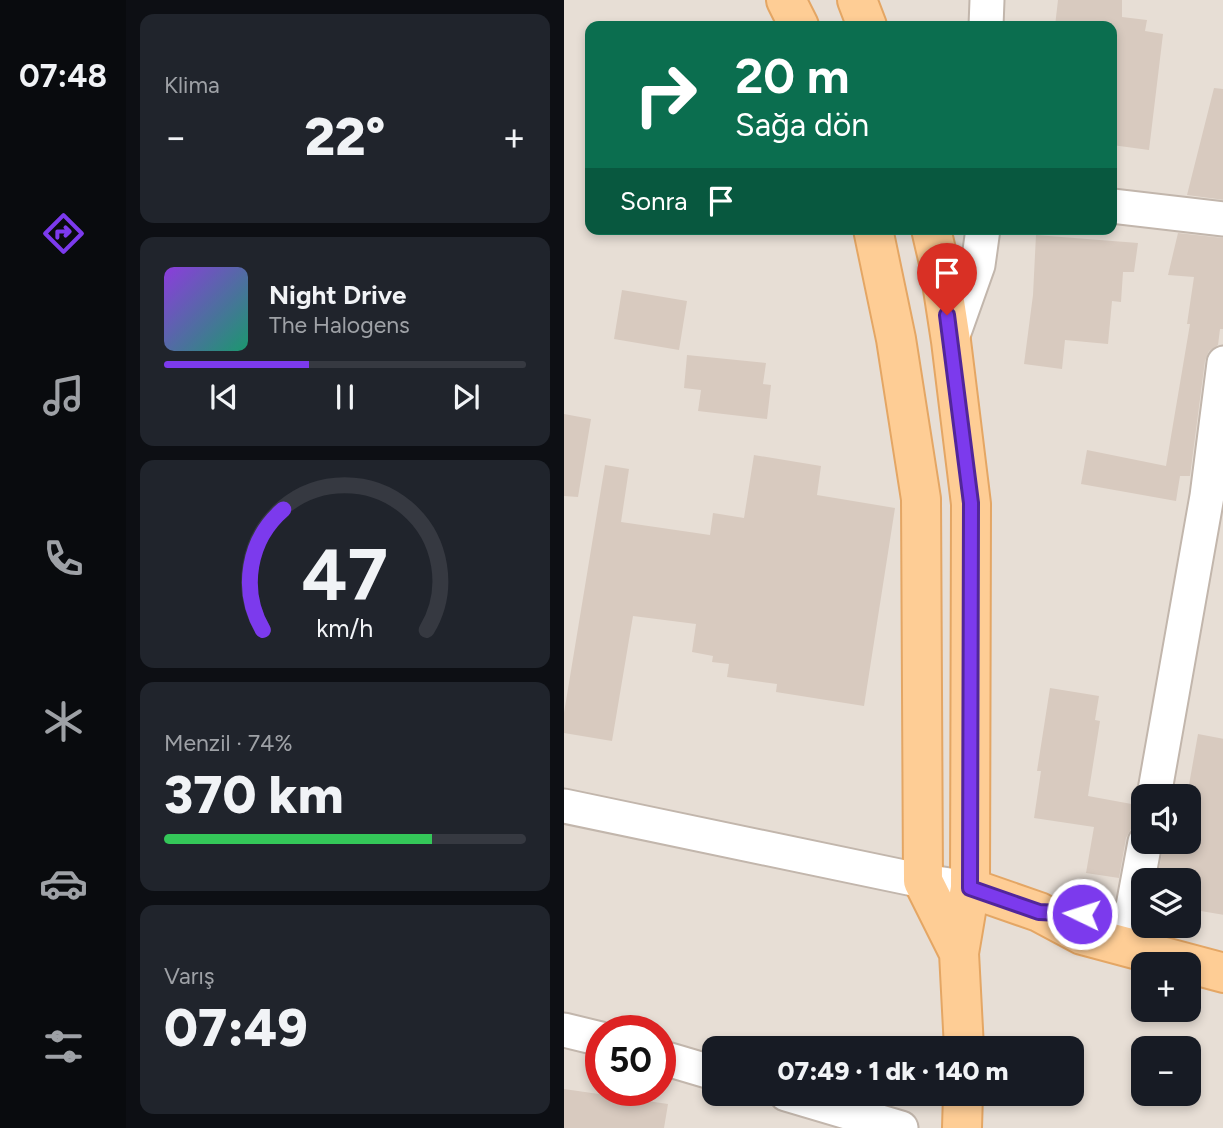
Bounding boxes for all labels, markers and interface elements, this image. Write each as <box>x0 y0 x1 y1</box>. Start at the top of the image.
text: 20 m <box>735 46 850 105</box>
icon: right <box>620 49 711 140</box>
text: 07:48 <box>19 57 107 95</box>
text: Klima <box>164 71 220 99</box>
text: 22° <box>304 106 386 168</box>
text: Sağa dön <box>735 106 869 144</box>
text: − <box>164 114 188 160</box>
text: + <box>502 114 526 160</box>
icon: arrive <box>702 182 740 220</box>
text: Sonra <box>620 185 688 217</box>
icon: directions <box>39 209 88 258</box>
pin <box>917 243 977 315</box>
icon: arrive <box>928 254 966 292</box>
text: Night Drive <box>269 279 406 311</box>
text: The Halogens <box>269 311 410 339</box>
icon: music <box>39 371 88 420</box>
icon: previous <box>205 378 243 416</box>
icon: pause <box>326 378 364 416</box>
icon: next <box>447 378 485 416</box>
text: 47 <box>302 531 388 618</box>
icon: phone <box>39 534 88 583</box>
text: km/h <box>316 613 374 643</box>
icon: climate <box>39 697 88 746</box>
text: Menzil · 74% <box>164 729 292 757</box>
text: 370 km <box>164 764 344 826</box>
map controls <box>1131 784 1201 1106</box>
button: sound <box>1131 784 1201 854</box>
icon: car <box>39 859 88 908</box>
button: layers <box>1131 868 1201 938</box>
position arrow <box>1045 877 1119 951</box>
button: + <box>1131 952 1201 1022</box>
text: Varış <box>164 962 215 990</box>
text: 07:49 <box>164 997 308 1059</box>
speed limit sign: 50 <box>585 1015 676 1106</box>
icon: filters <box>39 1022 88 1071</box>
button: − <box>1131 1036 1201 1106</box>
text: 07:49 · 1 dk · 140 m <box>778 1055 1008 1087</box>

